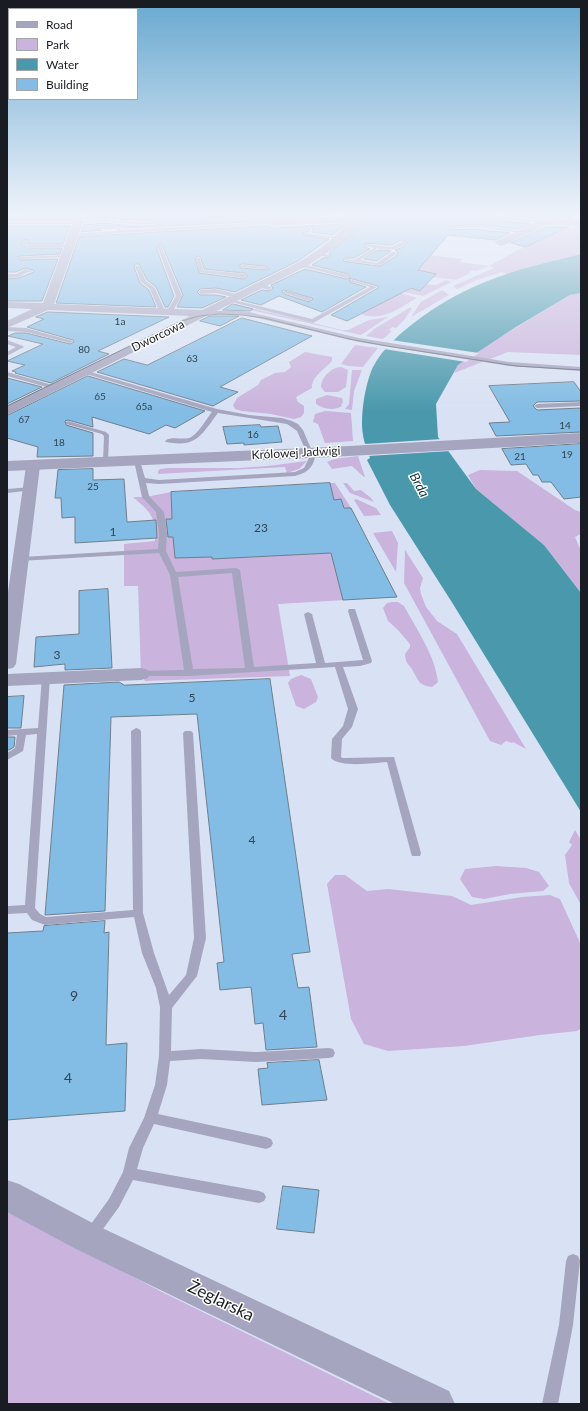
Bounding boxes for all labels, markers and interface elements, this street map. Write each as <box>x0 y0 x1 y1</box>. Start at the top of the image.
legend <box>8 8 138 100</box>
text: Road <box>46 17 73 32</box>
text: Park <box>46 37 69 52</box>
text: Water <box>46 57 79 72</box>
text: Building <box>46 77 89 92</box>
house number: 1a <box>115 316 125 328</box>
street label: Dworcowa <box>129 317 187 355</box>
house number: 80 <box>78 344 90 356</box>
house number: 63 <box>186 353 198 365</box>
house number: 65 <box>94 391 106 403</box>
house number: 65a <box>136 401 152 413</box>
house number: 67 <box>18 414 30 426</box>
house number: 14 <box>559 420 571 432</box>
house number: 16 <box>247 429 259 441</box>
house number: 18 <box>53 437 65 449</box>
street label: Królowej Jadwigi <box>251 443 341 463</box>
house number: 19 <box>561 449 573 461</box>
house number: 21 <box>514 451 526 463</box>
water label: Brda <box>406 470 432 500</box>
house number: 25 <box>87 481 99 493</box>
house number: 23 <box>254 521 268 535</box>
house number: 1 <box>110 525 116 539</box>
house number: 3 <box>54 648 60 662</box>
house number: 5 <box>189 691 195 705</box>
house number: 4 <box>249 833 255 847</box>
house number: 9 <box>70 988 78 1004</box>
house number: 4 <box>279 1007 287 1023</box>
house number: 4 <box>64 1070 72 1086</box>
street label: Żeglarska <box>185 1276 257 1326</box>

